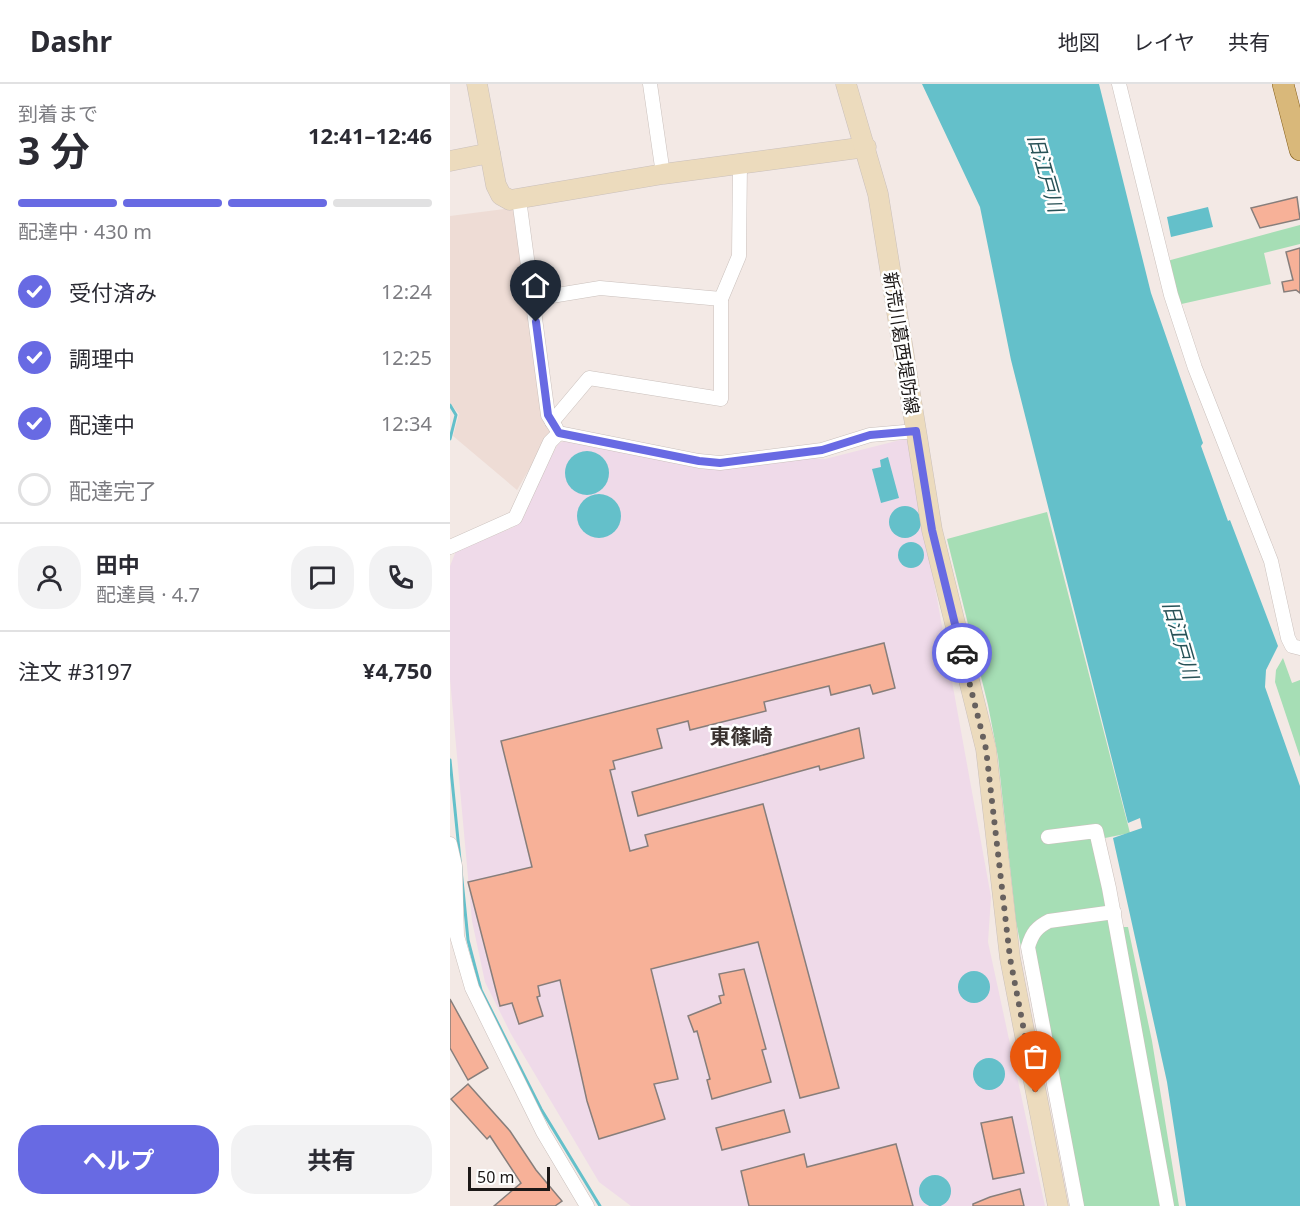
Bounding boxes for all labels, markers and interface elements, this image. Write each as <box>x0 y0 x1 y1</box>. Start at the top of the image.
text: Dashr <box>30 22 112 60</box>
text: 地図 <box>1058 28 1100 56</box>
text: レイヤ <box>1133 28 1195 56</box>
text: 共有 <box>1228 28 1270 56</box>
text: 到着まで <box>18 100 98 127</box>
text: 12:41–12:46 <box>308 120 432 150</box>
text: 3 分 <box>18 123 89 176</box>
water label: 旧江戸川 <box>1022 131 1071 217</box>
text: 配達中 · 430 m <box>18 218 152 245</box>
pin <box>510 260 561 322</box>
icon: home <box>519 269 552 302</box>
street label: 新荒川葛西堤防線 <box>879 270 925 416</box>
icon: check <box>18 275 51 308</box>
text: 受付済み <box>69 277 157 307</box>
text: 12:24 <box>381 278 432 305</box>
icon: check <box>18 341 51 374</box>
text: 調理中 <box>69 343 135 373</box>
text: 12:25 <box>381 344 432 371</box>
icon: check <box>18 407 51 440</box>
text: 配達中 <box>69 409 135 439</box>
text: 12:34 <box>381 410 432 437</box>
text: 配達完了 <box>69 475 157 505</box>
button: person <box>18 546 81 609</box>
button: chat <box>291 546 354 609</box>
button: phone <box>369 546 432 609</box>
text: 田中 <box>96 549 140 579</box>
text: 配達員 · 4.7 <box>96 581 200 608</box>
water label: 旧江戸川 <box>1157 598 1206 684</box>
courier <box>932 623 992 683</box>
icon: car <box>946 637 979 670</box>
text: ¥4,750 <box>363 655 432 685</box>
text: 注文 #3197 <box>18 656 132 686</box>
district label: 東篠崎 <box>710 722 773 750</box>
pin <box>1010 1031 1061 1093</box>
icon: bag <box>1019 1040 1052 1073</box>
button: ヘルプ <box>18 1125 219 1194</box>
button: 共有 <box>231 1125 432 1194</box>
scale bar <box>468 1164 550 1192</box>
text: 50 m <box>477 1166 514 1188</box>

